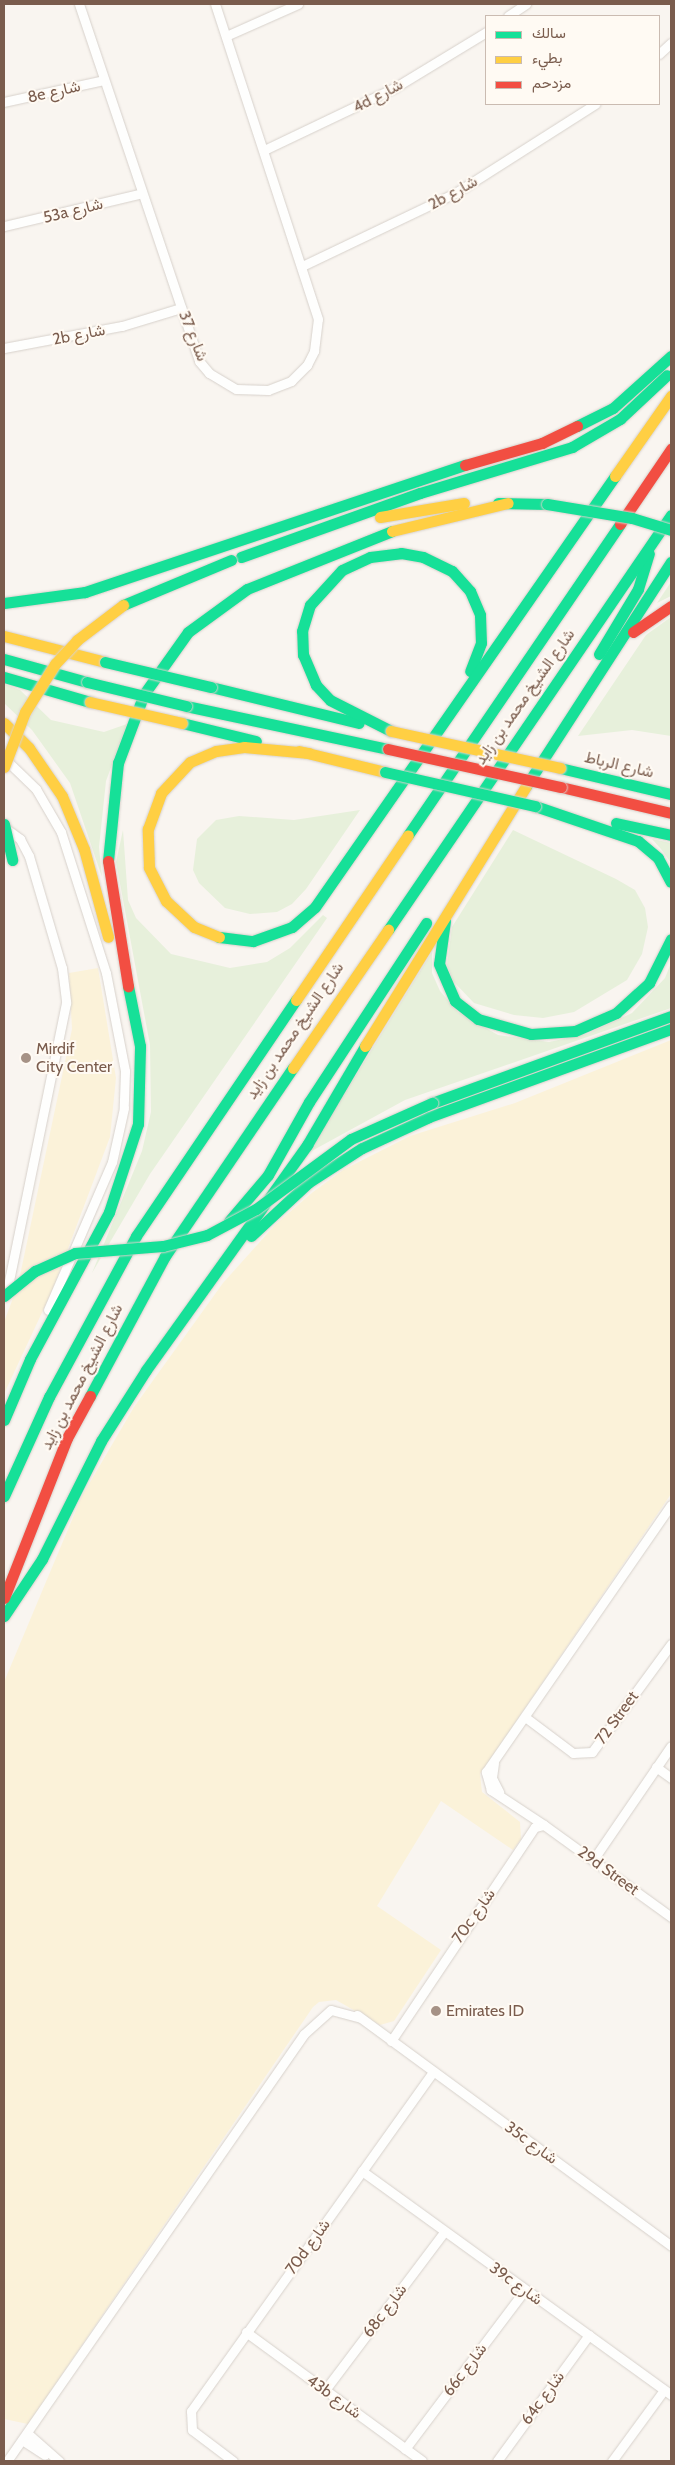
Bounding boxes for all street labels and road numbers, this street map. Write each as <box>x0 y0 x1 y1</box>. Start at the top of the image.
street label: 4d شارع <box>350 75 406 117</box>
street label: 8e شارع <box>26 77 82 107</box>
street label: 2b شارع <box>425 172 481 214</box>
street label: 53a شارع <box>41 194 105 228</box>
street label: شارع 37 <box>174 308 212 364</box>
street label: 2b شارع <box>51 321 107 349</box>
street label: شارع الشيخ محمد بن زايد <box>471 626 579 768</box>
street label: شارع الرباط <box>582 748 656 782</box>
street label: شارع الشيخ محمد بن زايد <box>242 959 348 1103</box>
street label: شارع الشيخ محمد بن زايد <box>37 1301 127 1453</box>
street label: 72 Street <box>591 1688 643 1748</box>
street label: 29d Street <box>574 1842 642 1900</box>
street label: 70c شارع <box>448 1885 500 1947</box>
street label: 35c شارع <box>501 2117 561 2169</box>
street label: 70d شارع <box>282 2216 334 2278</box>
street label: 39c شارع <box>486 2258 546 2310</box>
street label: 68c شارع <box>359 2281 411 2341</box>
street label: 66c شارع <box>439 2340 491 2400</box>
street label: 64c شارع <box>517 2368 569 2428</box>
street label: 43b شارع <box>303 2371 365 2423</box>

